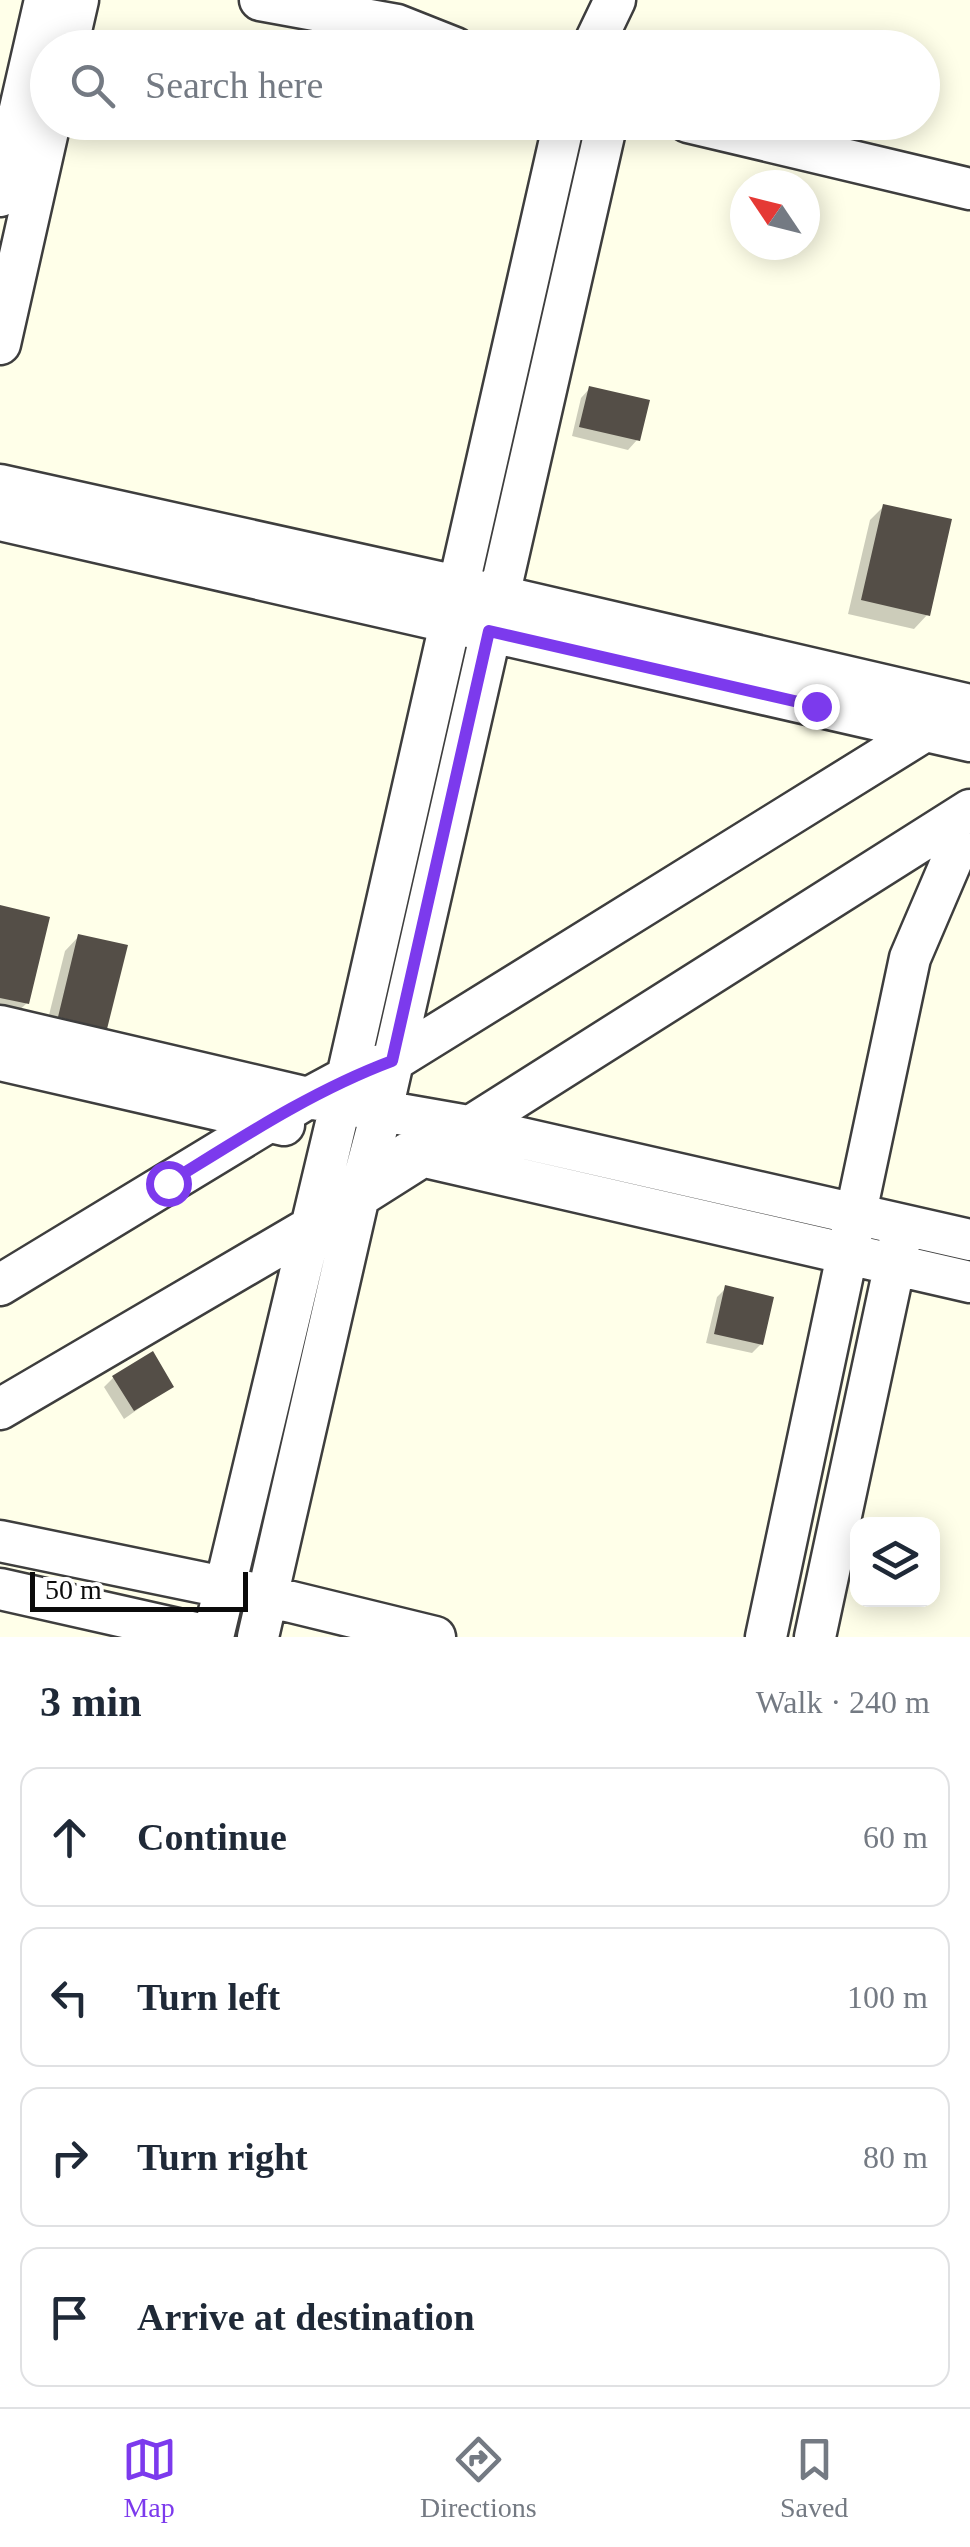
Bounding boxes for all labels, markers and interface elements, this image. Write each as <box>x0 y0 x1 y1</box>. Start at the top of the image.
search box <box>30 30 940 140</box>
icon: search <box>65 58 120 113</box>
text: Search here <box>145 64 323 106</box>
north arrow <box>730 170 820 260</box>
route end <box>794 684 840 730</box>
route start <box>146 1161 192 1207</box>
map controls <box>850 1517 940 1607</box>
button: layers <box>850 1517 940 1607</box>
scale bar <box>30 1567 248 1612</box>
text: 50 m <box>45 1574 102 1605</box>
text: 3 min <box>40 1679 142 1725</box>
text: Walk · 240 m <box>756 1684 930 1720</box>
icon: ahead <box>42 1810 97 1865</box>
text: Continue <box>137 1816 287 1858</box>
text: 60 m <box>863 1819 928 1855</box>
icon: left <box>42 1970 97 2025</box>
text: Turn left <box>137 1976 280 2018</box>
text: 100 m <box>847 1979 928 2015</box>
icon: right <box>42 2130 97 2185</box>
text: Turn right <box>137 2136 308 2178</box>
text: 80 m <box>863 2139 928 2175</box>
icon: arrive <box>42 2290 97 2345</box>
text: Arrive at destination <box>137 2296 475 2338</box>
tab: Map <box>122 2432 177 2524</box>
tab: Directions <box>420 2432 537 2524</box>
tab: Saved <box>780 2432 848 2524</box>

